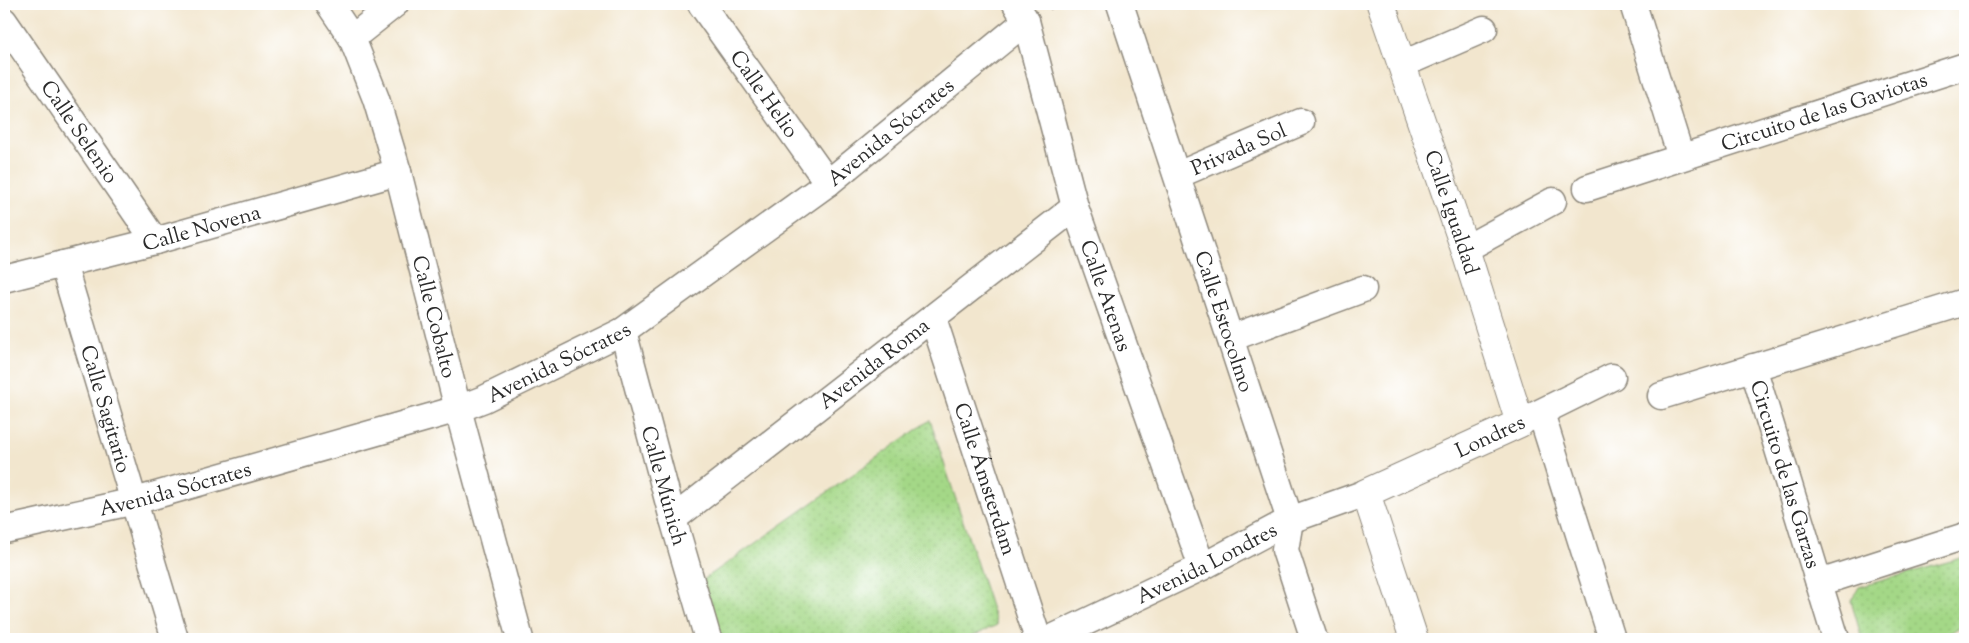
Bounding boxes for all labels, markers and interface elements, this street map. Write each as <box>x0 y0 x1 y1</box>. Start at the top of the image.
street label: Calle Helio <box>721 45 805 145</box>
street label: Circuito de las Gaviotas <box>1718 66 1932 161</box>
street label: Avenida Sócrates <box>822 72 962 195</box>
street label: Calle Selenio <box>32 75 124 190</box>
street label: Privada Sol <box>1187 117 1292 185</box>
street label: Calle Igualdad <box>1415 146 1485 279</box>
street label: Calle Novena <box>140 199 265 261</box>
street label: Calle Atenas <box>1071 236 1138 356</box>
street label: Calle Estocolmo <box>1185 247 1260 396</box>
street label: Calle Cobalto <box>403 253 463 381</box>
street label: Avenida Roma <box>813 312 937 418</box>
street label: Avenida Sócrates <box>483 317 638 412</box>
street label: Calle Sagitario <box>71 342 138 477</box>
street label: Circuito de las Garzas <box>1741 377 1827 573</box>
street label: Calle Ámsterdam <box>945 399 1023 559</box>
street label: Londres <box>1451 409 1531 467</box>
street label: Calle Múnich <box>632 423 693 550</box>
street label: Avenida Sócrates <box>97 456 255 525</box>
street label: Avenida Londres <box>1132 516 1283 613</box>

